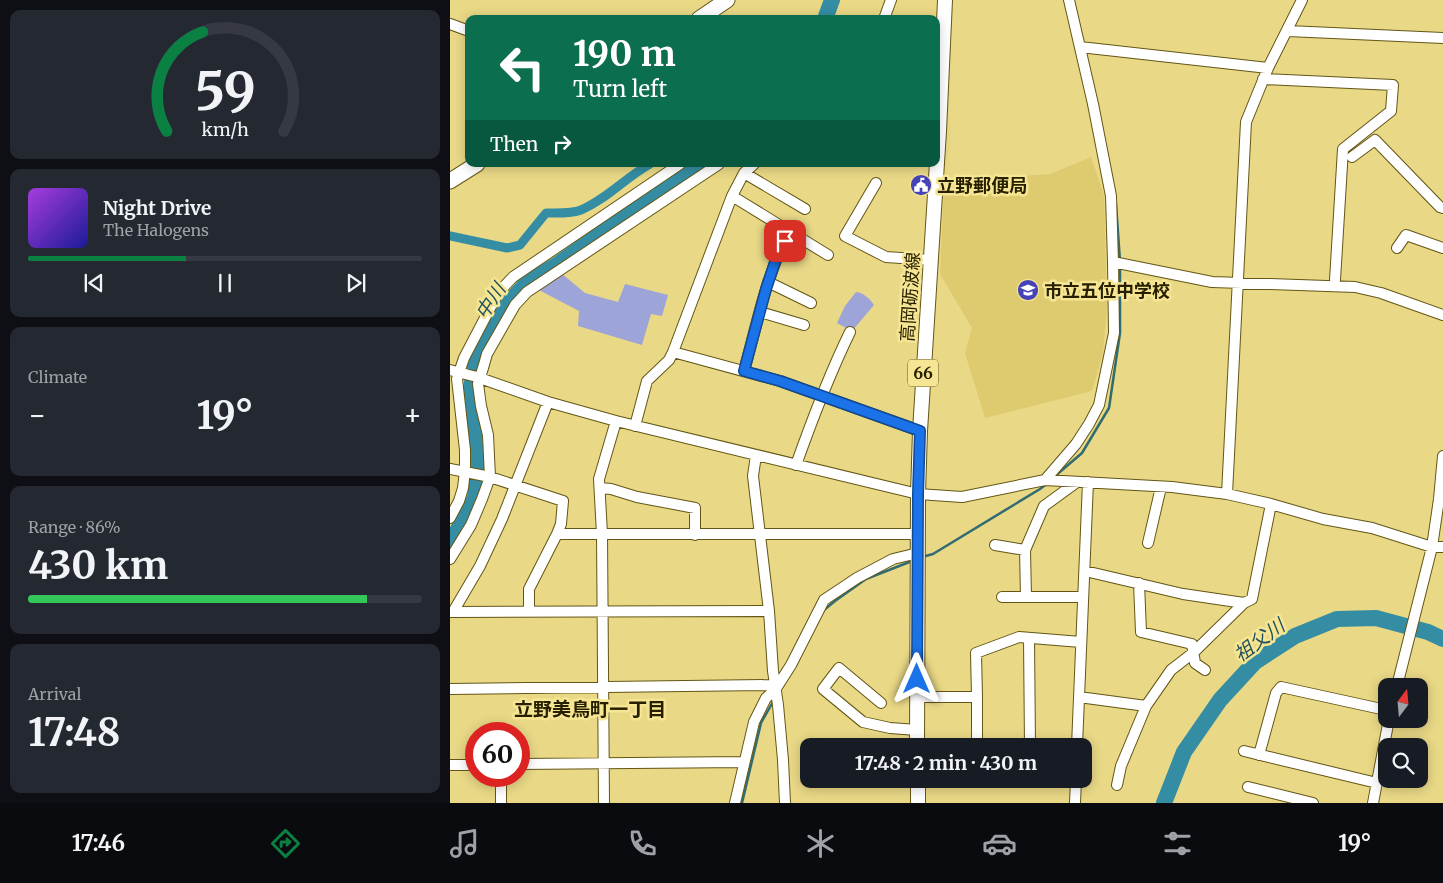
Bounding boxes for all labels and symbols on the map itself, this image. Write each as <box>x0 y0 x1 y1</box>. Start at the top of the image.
public building icon: 立野郵便局 <box>909 173 933 197</box>
place label: 立野郵便局 <box>937 174 1027 197</box>
pin <box>764 220 806 262</box>
street label: 高岡砺波線 <box>895 251 925 343</box>
water label: 中川 <box>470 277 511 323</box>
school or university icon: 市立五位中学校 <box>1016 278 1040 302</box>
place label: 市立五位中学校 <box>1044 279 1170 302</box>
road number: 66 <box>908 359 938 386</box>
water label: 祖父川 <box>1229 612 1291 666</box>
position arrow <box>890 652 942 704</box>
north arrow <box>1378 678 1428 728</box>
district label: 立野美鳥町一丁目 <box>514 697 666 721</box>
speed limit sign: 60 <box>465 722 530 787</box>

